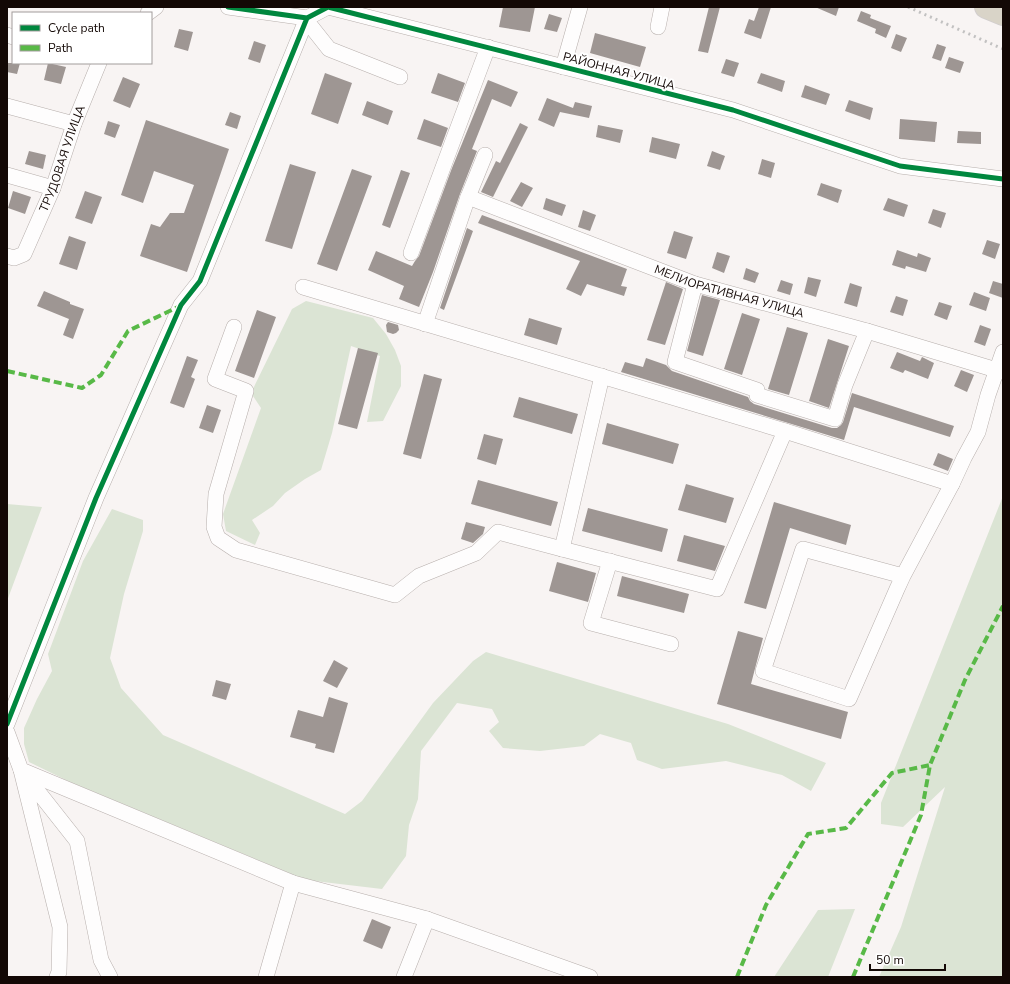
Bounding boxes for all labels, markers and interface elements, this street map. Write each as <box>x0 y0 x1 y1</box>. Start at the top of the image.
legend <box>12 12 152 64</box>
text: Cycle path <box>48 20 105 36</box>
text: Path <box>48 40 73 56</box>
street label: РАЙОННАЯ УЛИЦА <box>561 48 677 94</box>
street label: ТРУДОВАЯ УЛИЦА <box>36 103 89 214</box>
street label: МЕЛИОРАТИВНАЯ УЛИЦА <box>652 261 806 322</box>
scale bar <box>870 946 945 972</box>
text: 50 m <box>876 952 904 968</box>

